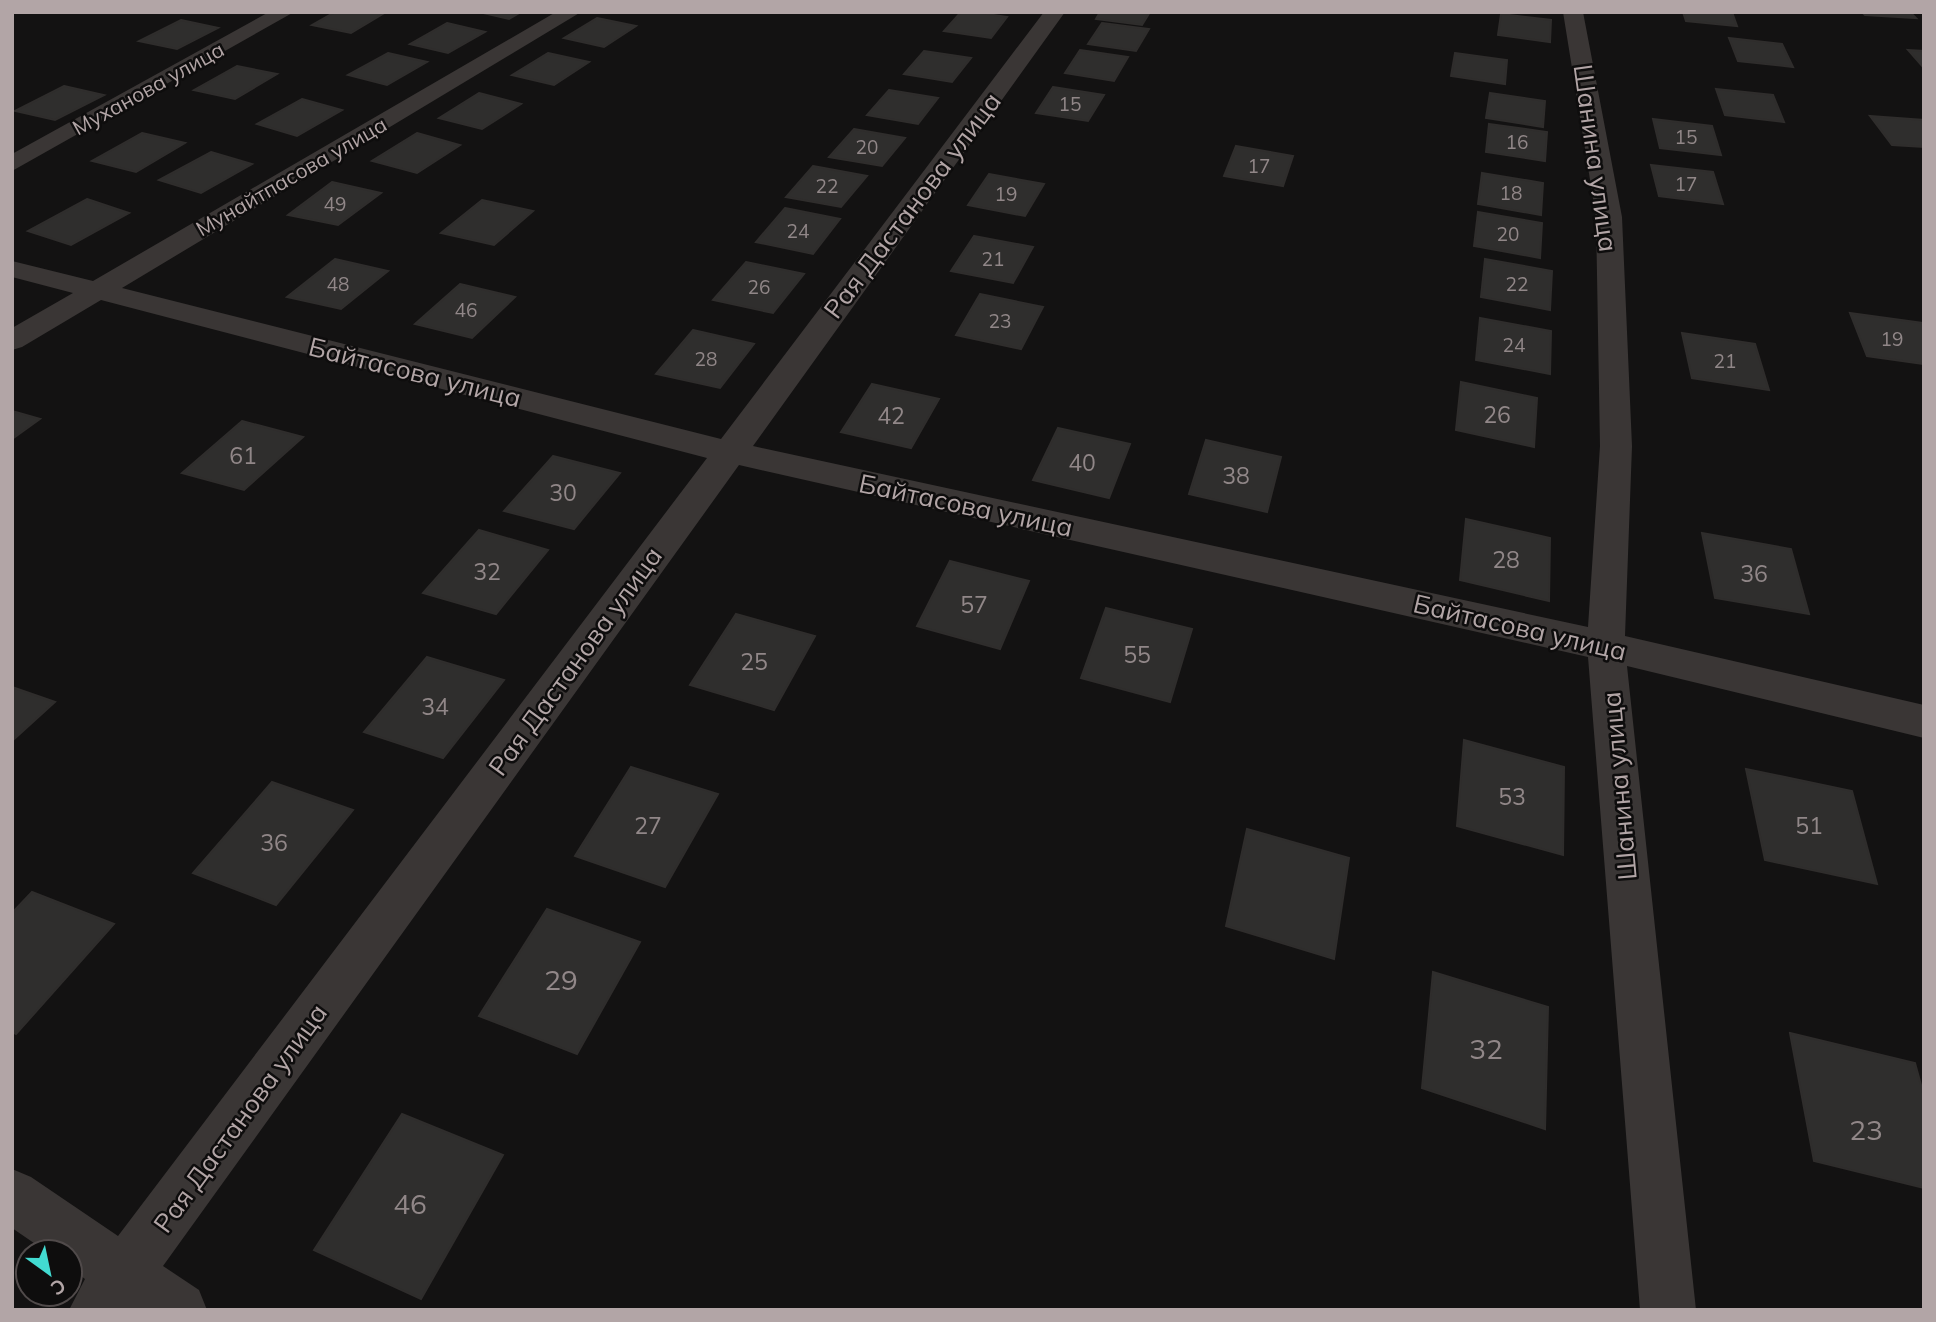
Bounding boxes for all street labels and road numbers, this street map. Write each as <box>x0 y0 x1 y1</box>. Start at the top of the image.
street label: Муханова улица <box>68 36 228 140</box>
street label: Шанина улица <box>1567 62 1625 254</box>
street label: Рая Дастанова улица <box>816 85 1008 325</box>
street label: Мунайтпасова улица <box>191 111 391 241</box>
street label: Байтасова улица <box>305 330 525 414</box>
street label: Байтасова улица <box>856 466 1076 544</box>
street label: Рая Дастанова улица <box>481 540 669 782</box>
street label: Байтасова улица <box>1410 586 1630 668</box>
street label: Шанина улица <box>1594 690 1644 882</box>
street label: Рая Дастанова улица <box>146 997 334 1239</box>

